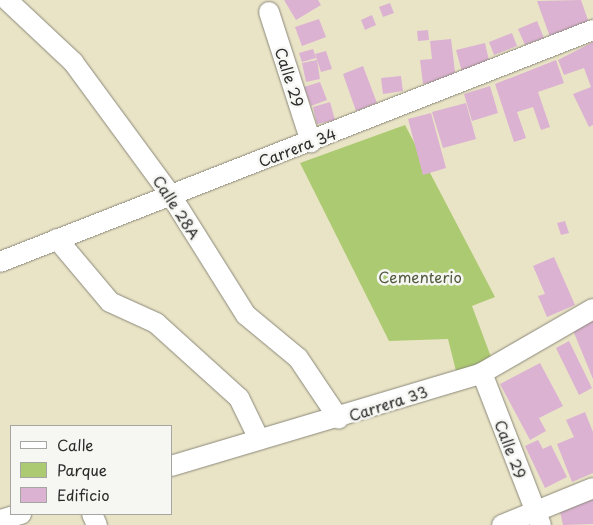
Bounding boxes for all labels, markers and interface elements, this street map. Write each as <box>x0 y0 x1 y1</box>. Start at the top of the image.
street label: Calle 29 <box>272 45 308 109</box>
street label: Carrera 34 <box>255 124 339 170</box>
street label: Calle 28A <box>150 172 204 242</box>
park label: Cementerio <box>378 268 462 286</box>
street label: Carrera 33 <box>346 382 430 424</box>
street label: Calle 29 <box>492 418 530 480</box>
legend <box>10 425 172 515</box>
text: Calle <box>57 433 94 456</box>
text: Parque <box>57 458 107 481</box>
text: Edificio <box>57 483 110 506</box>

